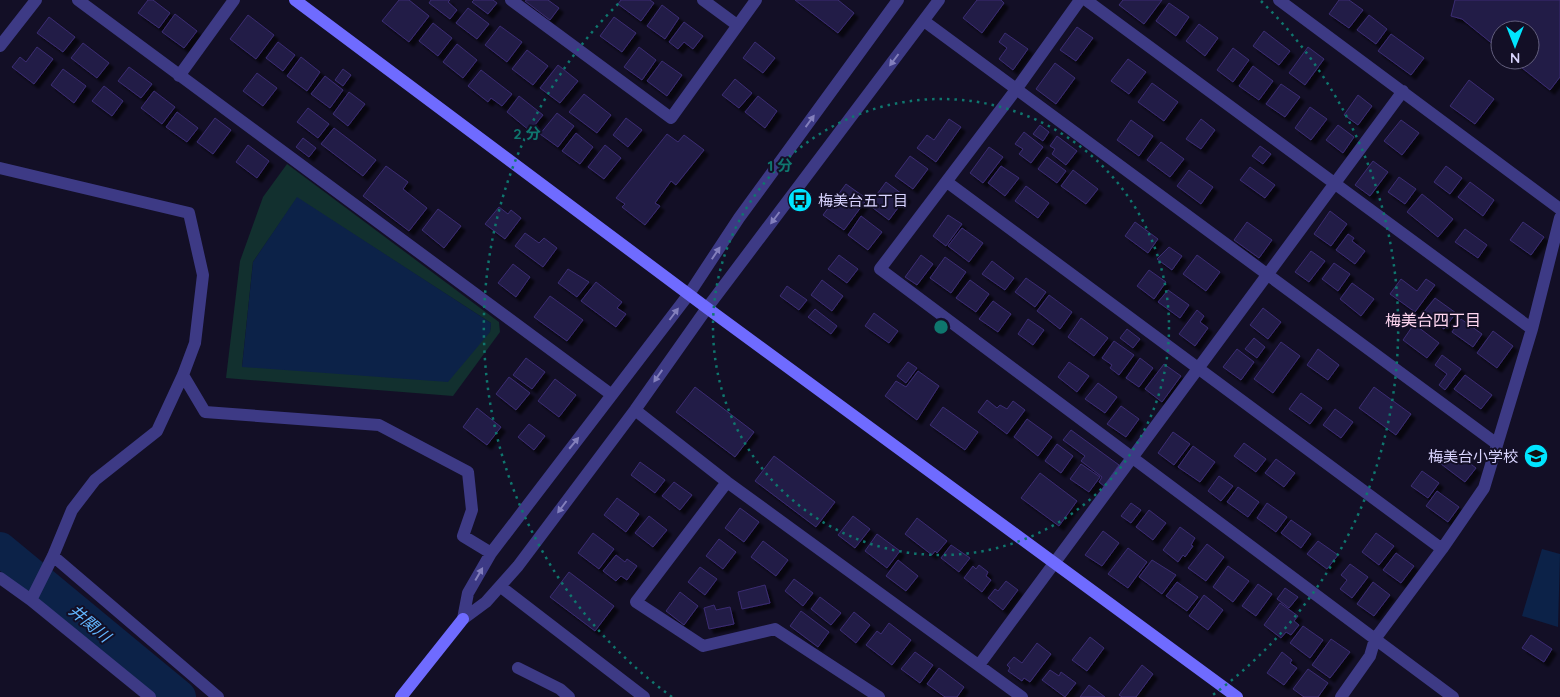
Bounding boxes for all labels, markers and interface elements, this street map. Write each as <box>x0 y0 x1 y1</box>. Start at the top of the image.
north arrow <box>1490 20 1540 70</box>
text: N <box>1510 49 1520 67</box>
one-way arrow <box>889 53 899 67</box>
one-way arrow <box>805 114 815 128</box>
text: 2 分 <box>513 124 541 143</box>
text: 1 分 <box>767 156 793 175</box>
bus stop icon: 梅美台五丁目 <box>787 187 813 213</box>
place label: 梅美台五丁目 <box>818 191 908 210</box>
one-way arrow <box>770 211 780 225</box>
one-way arrow <box>711 246 721 260</box>
one-way arrow <box>668 308 679 321</box>
district label: 梅美台四丁目 <box>1385 310 1481 330</box>
centre of rings <box>932 318 950 336</box>
one-way arrow <box>653 369 664 382</box>
one-way arrow <box>569 436 580 449</box>
school or university icon: 梅美台小学校 <box>1523 443 1549 469</box>
place label: 梅美台小学校 <box>1428 447 1518 466</box>
one-way arrow <box>557 500 567 514</box>
one-way arrow <box>475 567 484 581</box>
water label: 井関川 <box>65 600 116 647</box>

